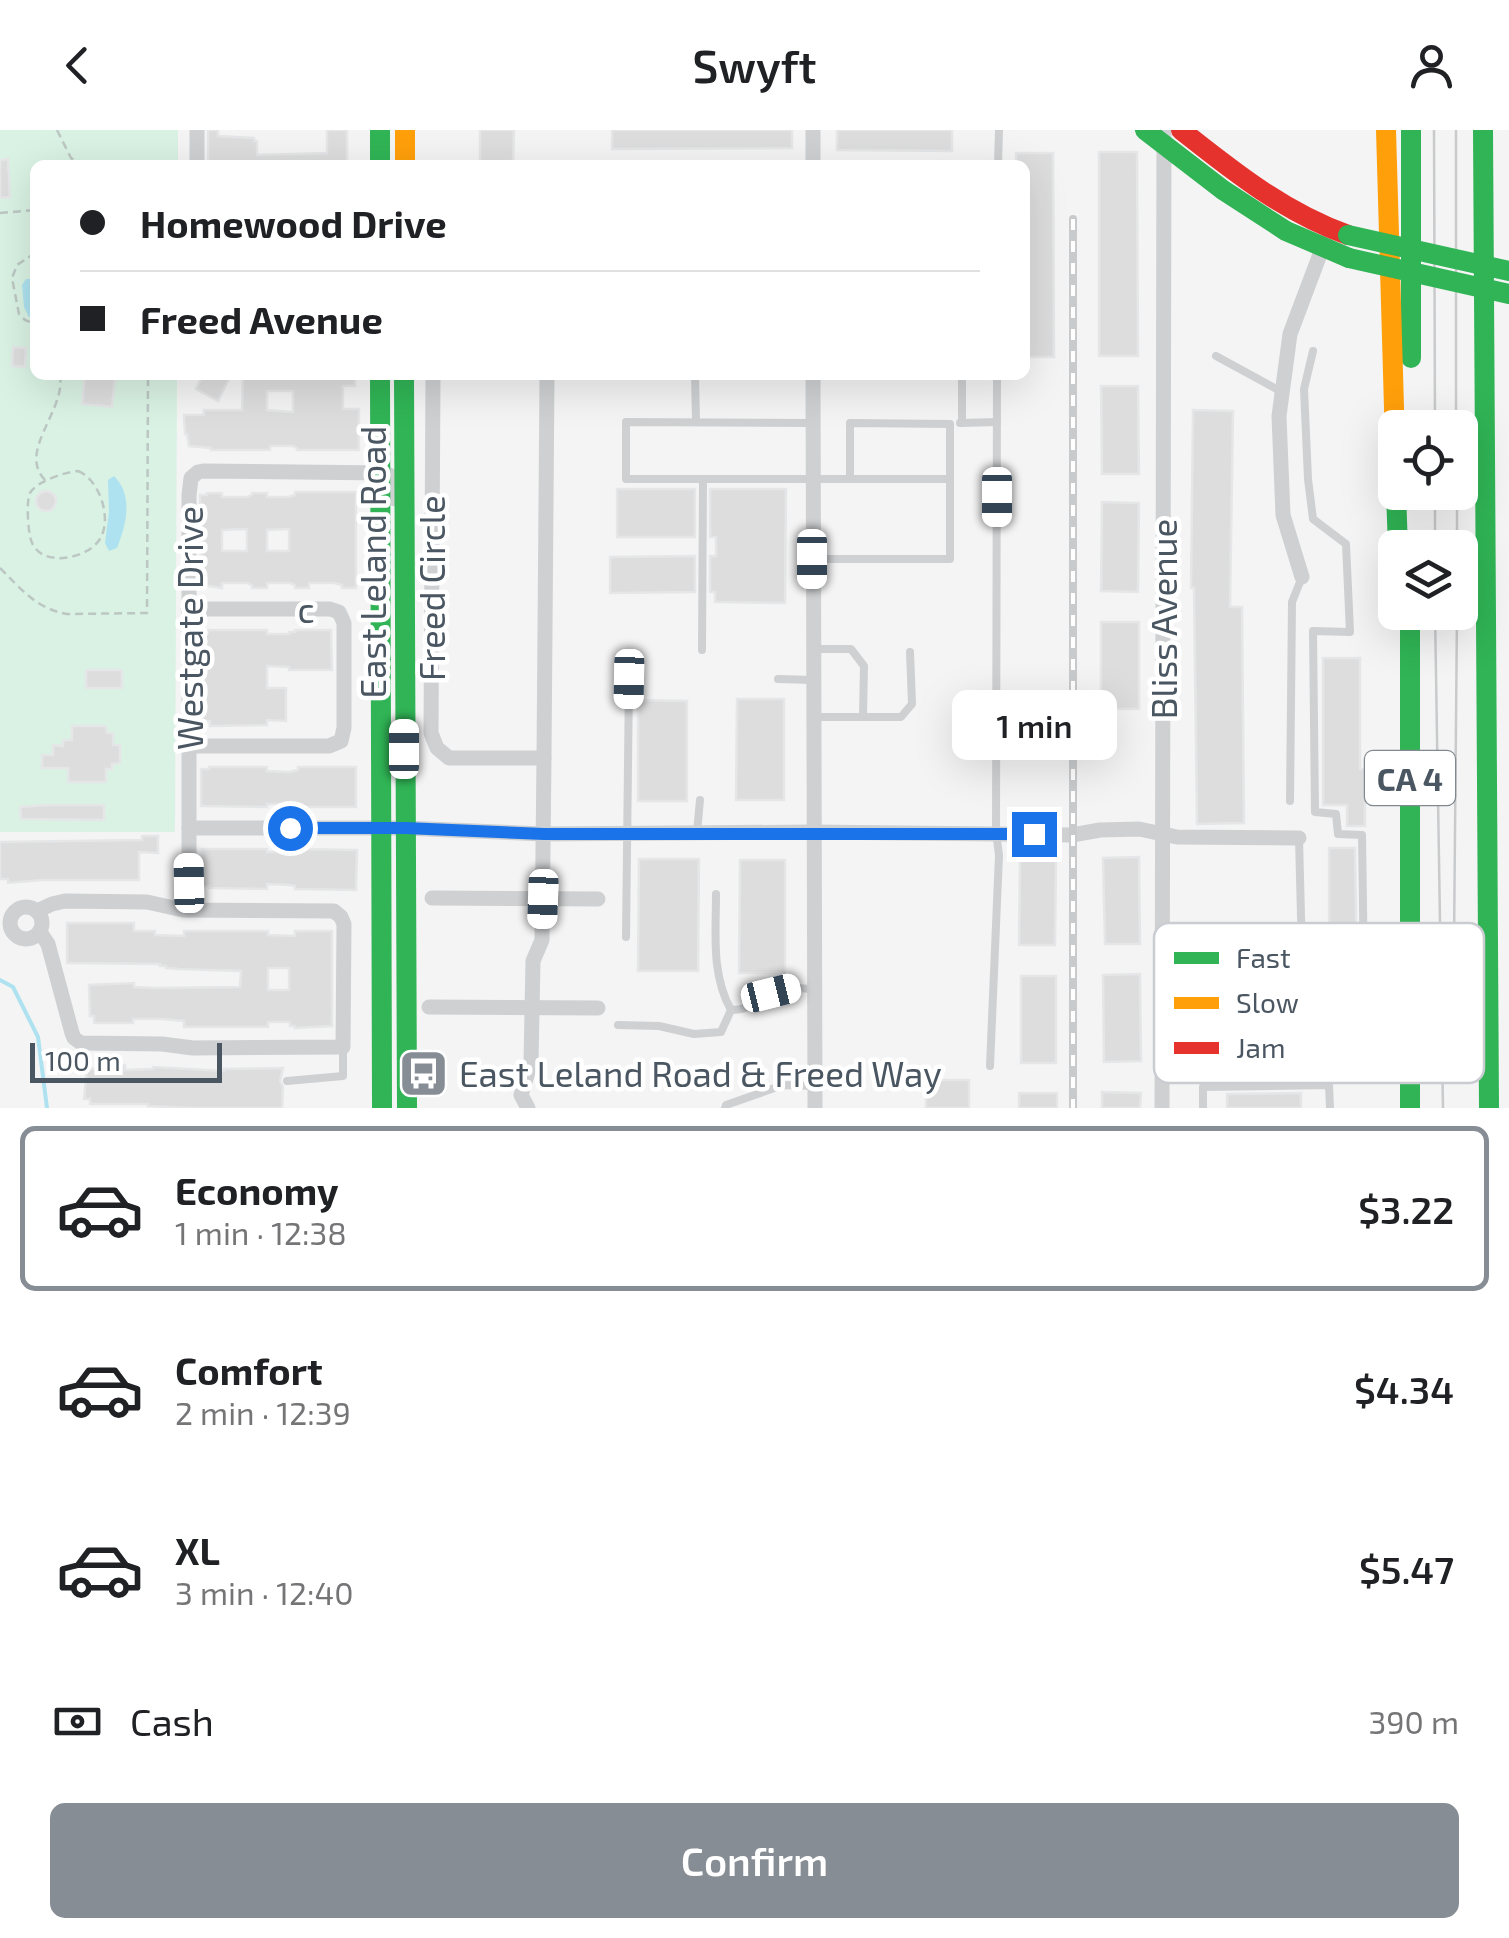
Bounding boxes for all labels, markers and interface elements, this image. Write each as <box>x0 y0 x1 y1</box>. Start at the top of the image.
icon: back <box>50 38 105 93</box>
text: Swyft <box>693 38 816 92</box>
icon: person <box>1404 38 1459 93</box>
text: Homewood Drive <box>140 200 447 246</box>
text: Freed Avenue <box>140 296 383 342</box>
map controls <box>1378 410 1478 630</box>
button: locate <box>1378 410 1478 510</box>
street label: East Leland Road <box>351 426 393 698</box>
car <box>982 467 1012 527</box>
street label: Freed Circle <box>410 495 452 681</box>
street label: Westgate Drive <box>168 506 210 750</box>
street label: Bliss Avenue <box>1142 519 1184 719</box>
car <box>797 529 827 589</box>
button: layers <box>1378 530 1478 630</box>
street label: c <box>297 588 315 630</box>
car <box>613 649 645 709</box>
callout: 1 min <box>952 689 1116 759</box>
text: 1 min <box>997 706 1072 744</box>
car <box>389 719 419 779</box>
road number: CA 4 <box>1365 751 1455 805</box>
route start <box>268 806 313 851</box>
route end <box>1012 812 1057 857</box>
car <box>173 853 205 913</box>
car <box>527 868 559 930</box>
legend <box>1154 923 1484 1083</box>
text: Fast <box>1236 940 1291 974</box>
car <box>738 971 804 1015</box>
text: Slow <box>1236 985 1299 1019</box>
text: Jam <box>1236 1030 1285 1064</box>
scale bar <box>30 1038 222 1083</box>
text: 100 m <box>45 1043 121 1077</box>
bus stop icon: East Leland Road & Freed Way <box>398 1047 450 1099</box>
place label: East Leland Road & Freed Way <box>459 1052 942 1094</box>
icon: car <box>55 1164 145 1254</box>
text: Economy <box>175 1167 339 1213</box>
text: $3.22 <box>1358 1186 1454 1232</box>
text: 1 min · 12:38 <box>175 1213 347 1251</box>
icon: car <box>55 1344 145 1434</box>
text: Comfort <box>175 1347 323 1393</box>
text: $4.34 <box>1354 1366 1454 1412</box>
text: 2 min · 12:39 <box>175 1393 351 1431</box>
icon: car <box>55 1524 145 1614</box>
text: XL <box>175 1527 220 1573</box>
text: $5.47 <box>1359 1546 1454 1592</box>
text: 3 min · 12:40 <box>175 1573 354 1611</box>
icon: cash <box>50 1694 105 1749</box>
text: Cash <box>130 1698 214 1744</box>
text: 390 m <box>1368 1702 1459 1740</box>
button: Confirm <box>50 1803 1459 1918</box>

